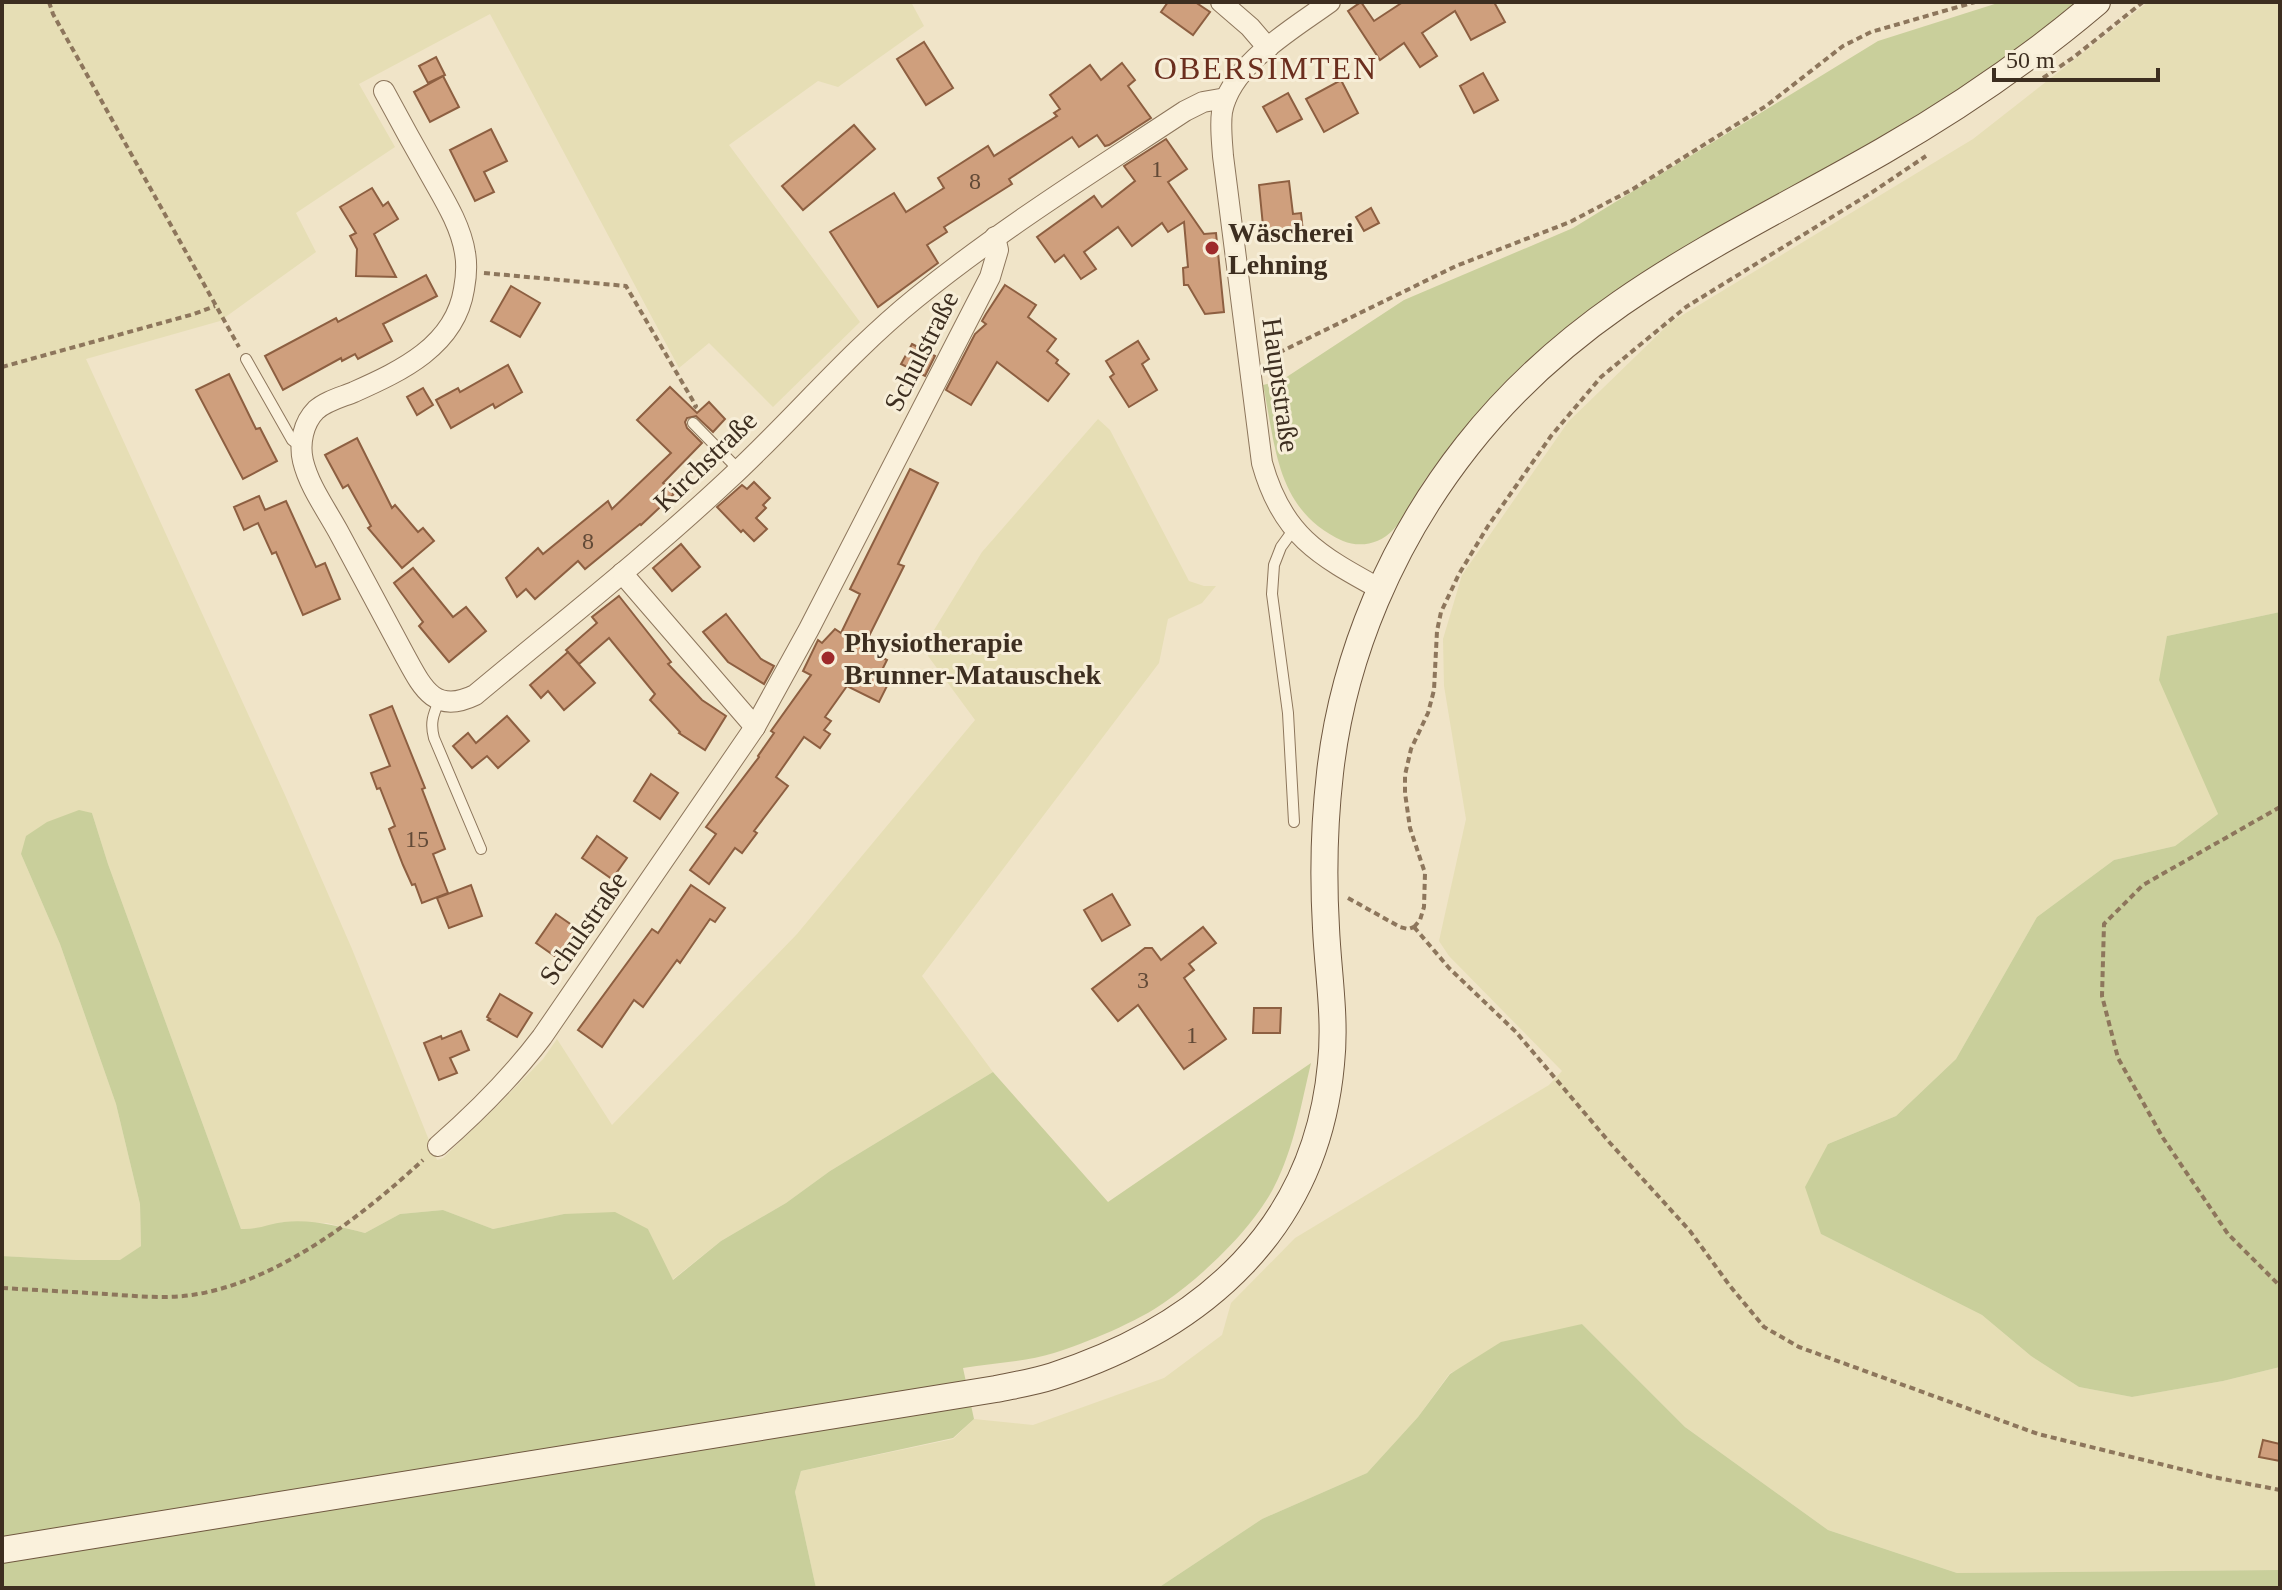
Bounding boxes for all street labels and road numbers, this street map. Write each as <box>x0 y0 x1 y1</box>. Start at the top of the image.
street label: Schulstraße <box>878 286 964 416</box>
street label: Hauptstraße <box>1256 316 1306 454</box>
street label: Kirchstraße <box>647 404 763 518</box>
street label: Schulstraße <box>533 866 633 990</box>

